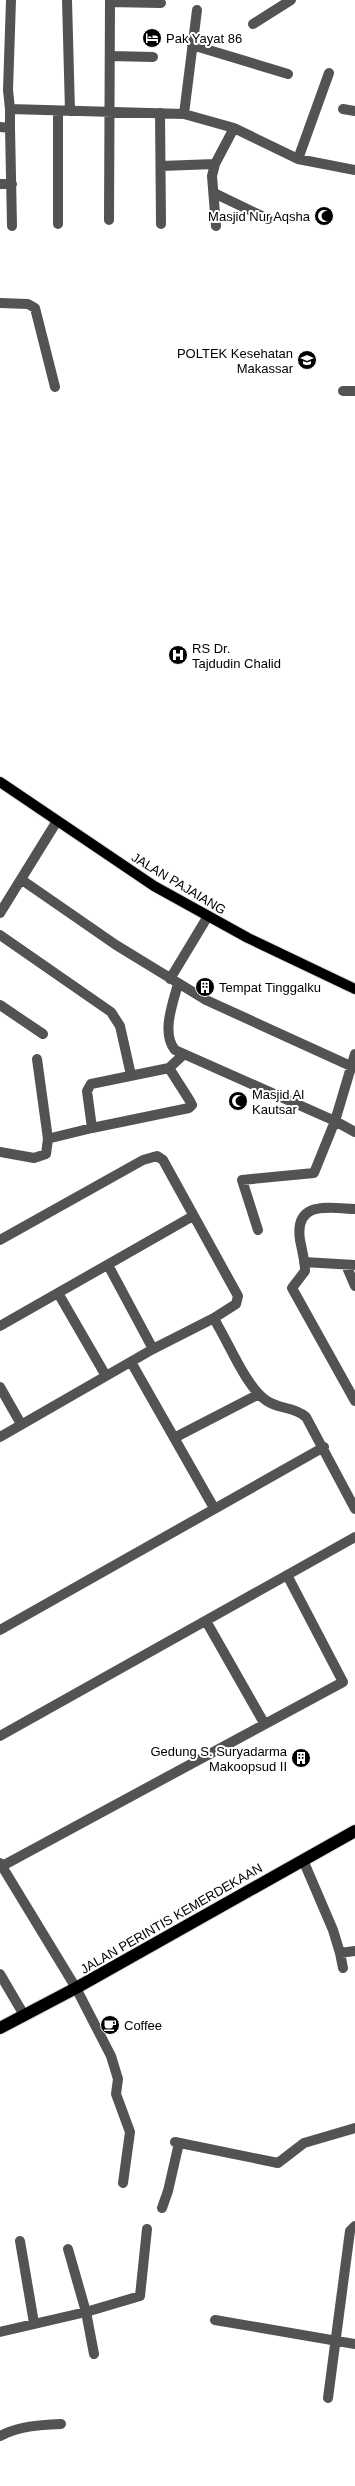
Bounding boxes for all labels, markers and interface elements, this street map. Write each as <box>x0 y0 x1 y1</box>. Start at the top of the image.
hotel icon: Pak Yayat 86 <box>141 27 163 49</box>
place label: Pak Yayat 86 <box>166 31 242 46</box>
mosque icon: Masjid Nur Aqsha <box>313 205 335 227</box>
place label: Masjid Nur Aqsha <box>208 209 311 224</box>
place label: POLTEK Kesehatan Makassar <box>177 346 294 376</box>
school or university icon: POLTEK Kesehatan Makassar <box>296 349 318 371</box>
place label: RS Dr. Tajdudin Chalid <box>192 641 281 671</box>
hospital icon: RS Dr. Tajdudin Chalid <box>167 644 189 666</box>
street label: JALAN PAJAIANG <box>129 849 229 918</box>
building icon: Tempat Tinggalku <box>194 976 216 998</box>
place label: Tempat Tinggalku <box>219 980 321 995</box>
place label: Masjid Al Kautsar <box>252 1087 304 1117</box>
mosque icon: Masjid Al Kautsar <box>227 1090 249 1112</box>
place label: Gedung S. Suryadarma Makoopsud II <box>150 1744 288 1774</box>
building icon: Gedung S. Suryadarma Makoopsud II <box>290 1747 312 1769</box>
street label: JALAN PERINTIS KEMERDEKAAN <box>78 1860 265 1977</box>
cafe icon: Coffee <box>99 2014 121 2036</box>
place label: Coffee <box>124 2018 162 2033</box>

